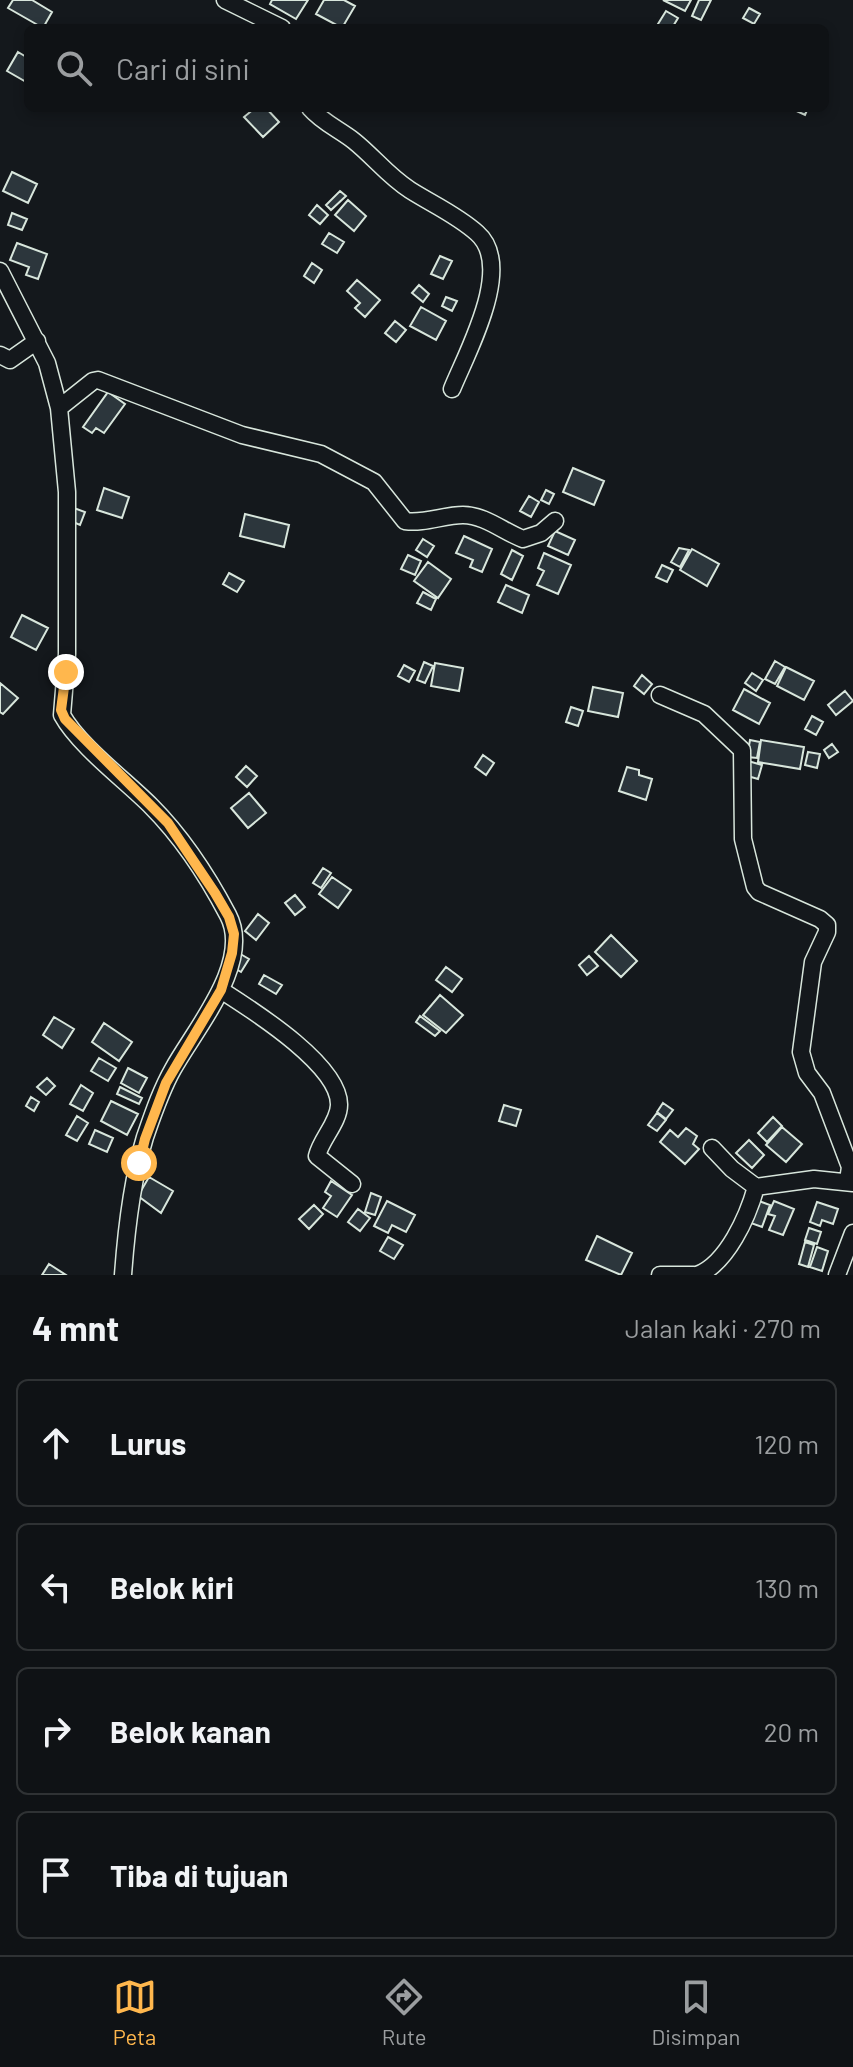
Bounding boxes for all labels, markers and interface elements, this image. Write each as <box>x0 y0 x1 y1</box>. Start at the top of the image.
search box <box>24 24 829 112</box>
icon: search <box>52 46 96 90</box>
text: Cari di sini <box>116 50 250 86</box>
route end <box>48 654 84 690</box>
route start <box>121 1145 157 1181</box>
text: 4 mnt <box>32 1307 119 1348</box>
text: Jalan kaki · 270 m <box>625 1312 821 1343</box>
icon: ahead <box>34 1421 78 1465</box>
text: Lurus <box>110 1425 186 1461</box>
text: 120 m <box>755 1428 819 1459</box>
icon: left <box>34 1565 78 1609</box>
text: Belok kiri <box>110 1569 234 1605</box>
text: 130 m <box>755 1572 819 1603</box>
icon: right <box>34 1709 78 1753</box>
text: Belok kanan <box>110 1713 271 1749</box>
text: 20 m <box>764 1716 819 1747</box>
icon: arrive <box>34 1853 78 1897</box>
text: Tiba di tujuan <box>110 1857 288 1893</box>
tab: Peta <box>113 1975 157 2049</box>
tab: Rute <box>382 1975 426 2049</box>
tab: Disimpan <box>652 1975 740 2049</box>

